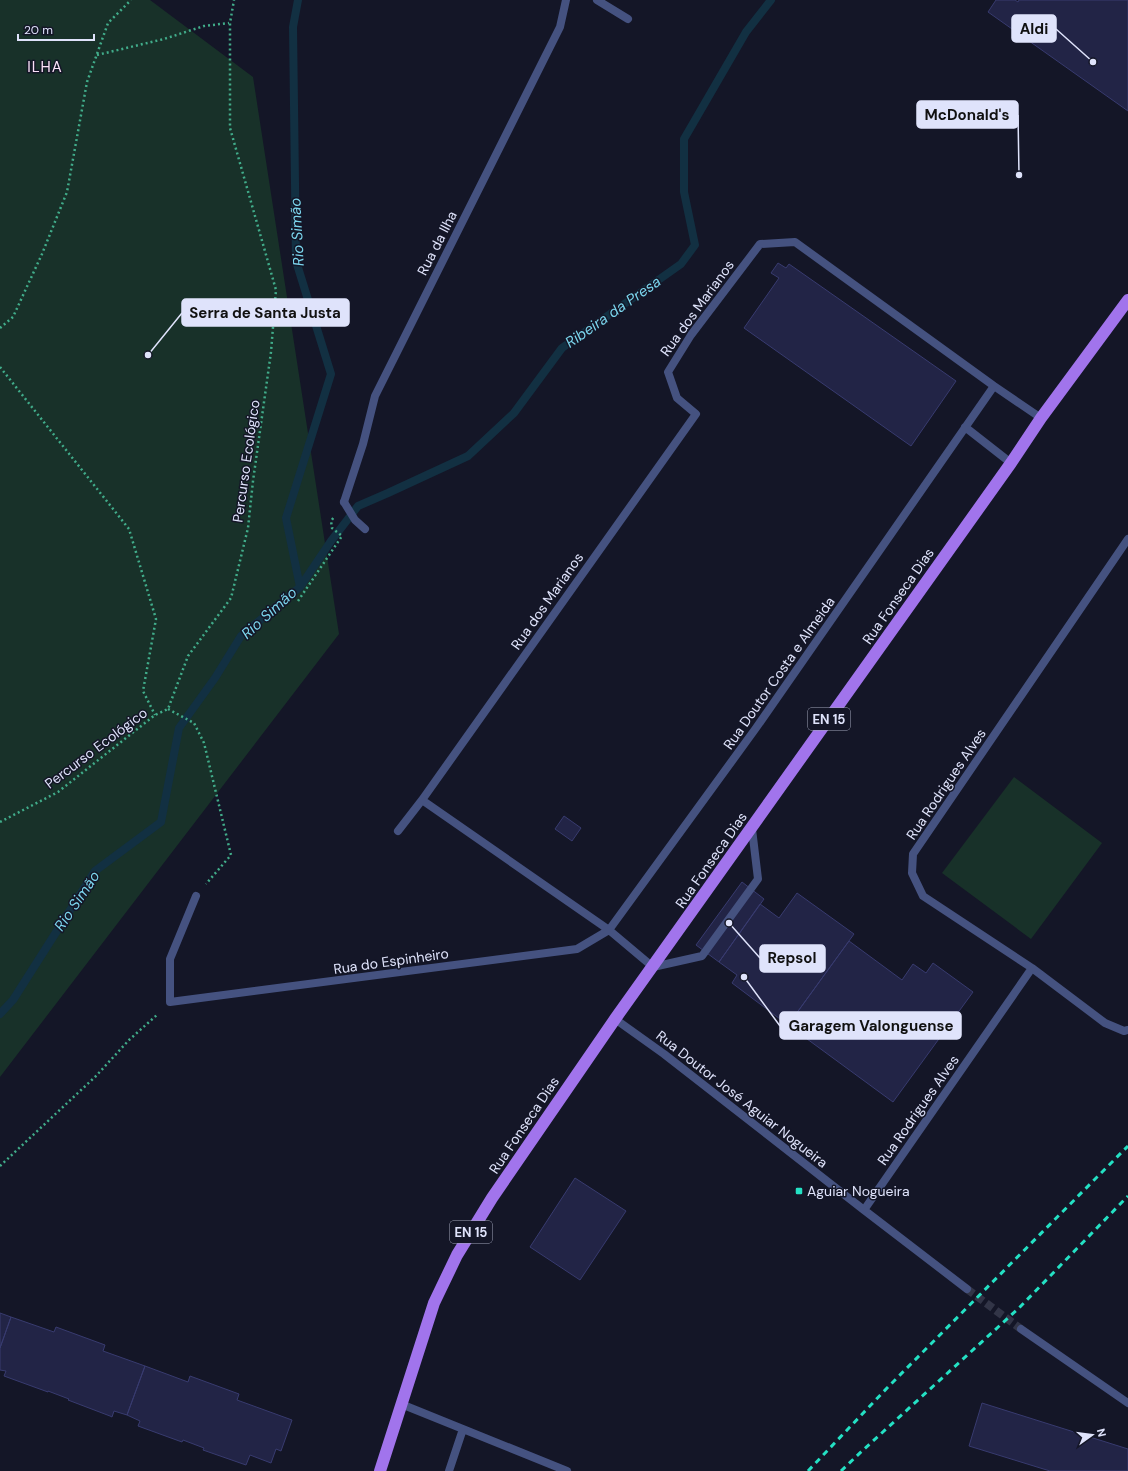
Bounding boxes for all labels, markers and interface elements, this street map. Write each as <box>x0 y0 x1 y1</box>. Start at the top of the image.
callout: Aldi <box>1012 15 1056 42</box>
scale bar <box>18 16 94 42</box>
text: Aldi <box>1020 19 1048 39</box>
text: 20 m <box>24 22 53 38</box>
district label: ILHA <box>27 57 63 77</box>
callout: McDonald's <box>917 101 1018 128</box>
text: McDonald's <box>925 105 1009 125</box>
water label: Rio Simão <box>285 197 309 267</box>
street label: Rua da Ilha <box>413 208 461 278</box>
street label: Rua dos Marianos <box>656 256 738 360</box>
water label: Ribeira da Presa <box>561 272 665 352</box>
callout: Serra de Santa Justa <box>182 299 349 326</box>
text: Serra de Santa Justa <box>189 303 341 323</box>
street label: Percurso Ecológico <box>228 399 264 523</box>
street label: Rua Fonseca Dias <box>858 544 938 648</box>
street label: Rua dos Marianos <box>507 549 587 653</box>
water label: Rio Simão <box>237 583 301 643</box>
street label: Rua Doutor Costa e Almeida <box>719 593 839 753</box>
street label: Percurso Ecológico <box>41 704 151 792</box>
road number: EN 15 <box>808 708 850 730</box>
street label: Rua Rodrigues Alves <box>902 725 990 843</box>
street label: Rua Fonseca Dias <box>671 808 751 912</box>
water label: Rio Simão <box>50 867 104 935</box>
street label: Rua do Espinheiro <box>332 944 450 978</box>
callout: Repsol <box>760 945 825 972</box>
text: Repsol <box>767 948 817 968</box>
callout: Garagem Valonguense <box>780 1012 961 1039</box>
text: Garagem Valonguense <box>789 1016 954 1036</box>
street label: Rua Doutor José Aguiar Nogueira <box>653 1026 831 1172</box>
street label: Rua Rodrigues Alves <box>873 1052 963 1168</box>
street label: Rua Fonseca Dias <box>485 1073 563 1177</box>
place label: Aguiar Nogueira <box>807 1182 910 1200</box>
marker: Aguiar Nogueira <box>794 1186 804 1196</box>
road number: EN 15 <box>450 1221 492 1243</box>
north arrow <box>1072 1415 1112 1455</box>
text: N <box>1094 1427 1109 1438</box>

